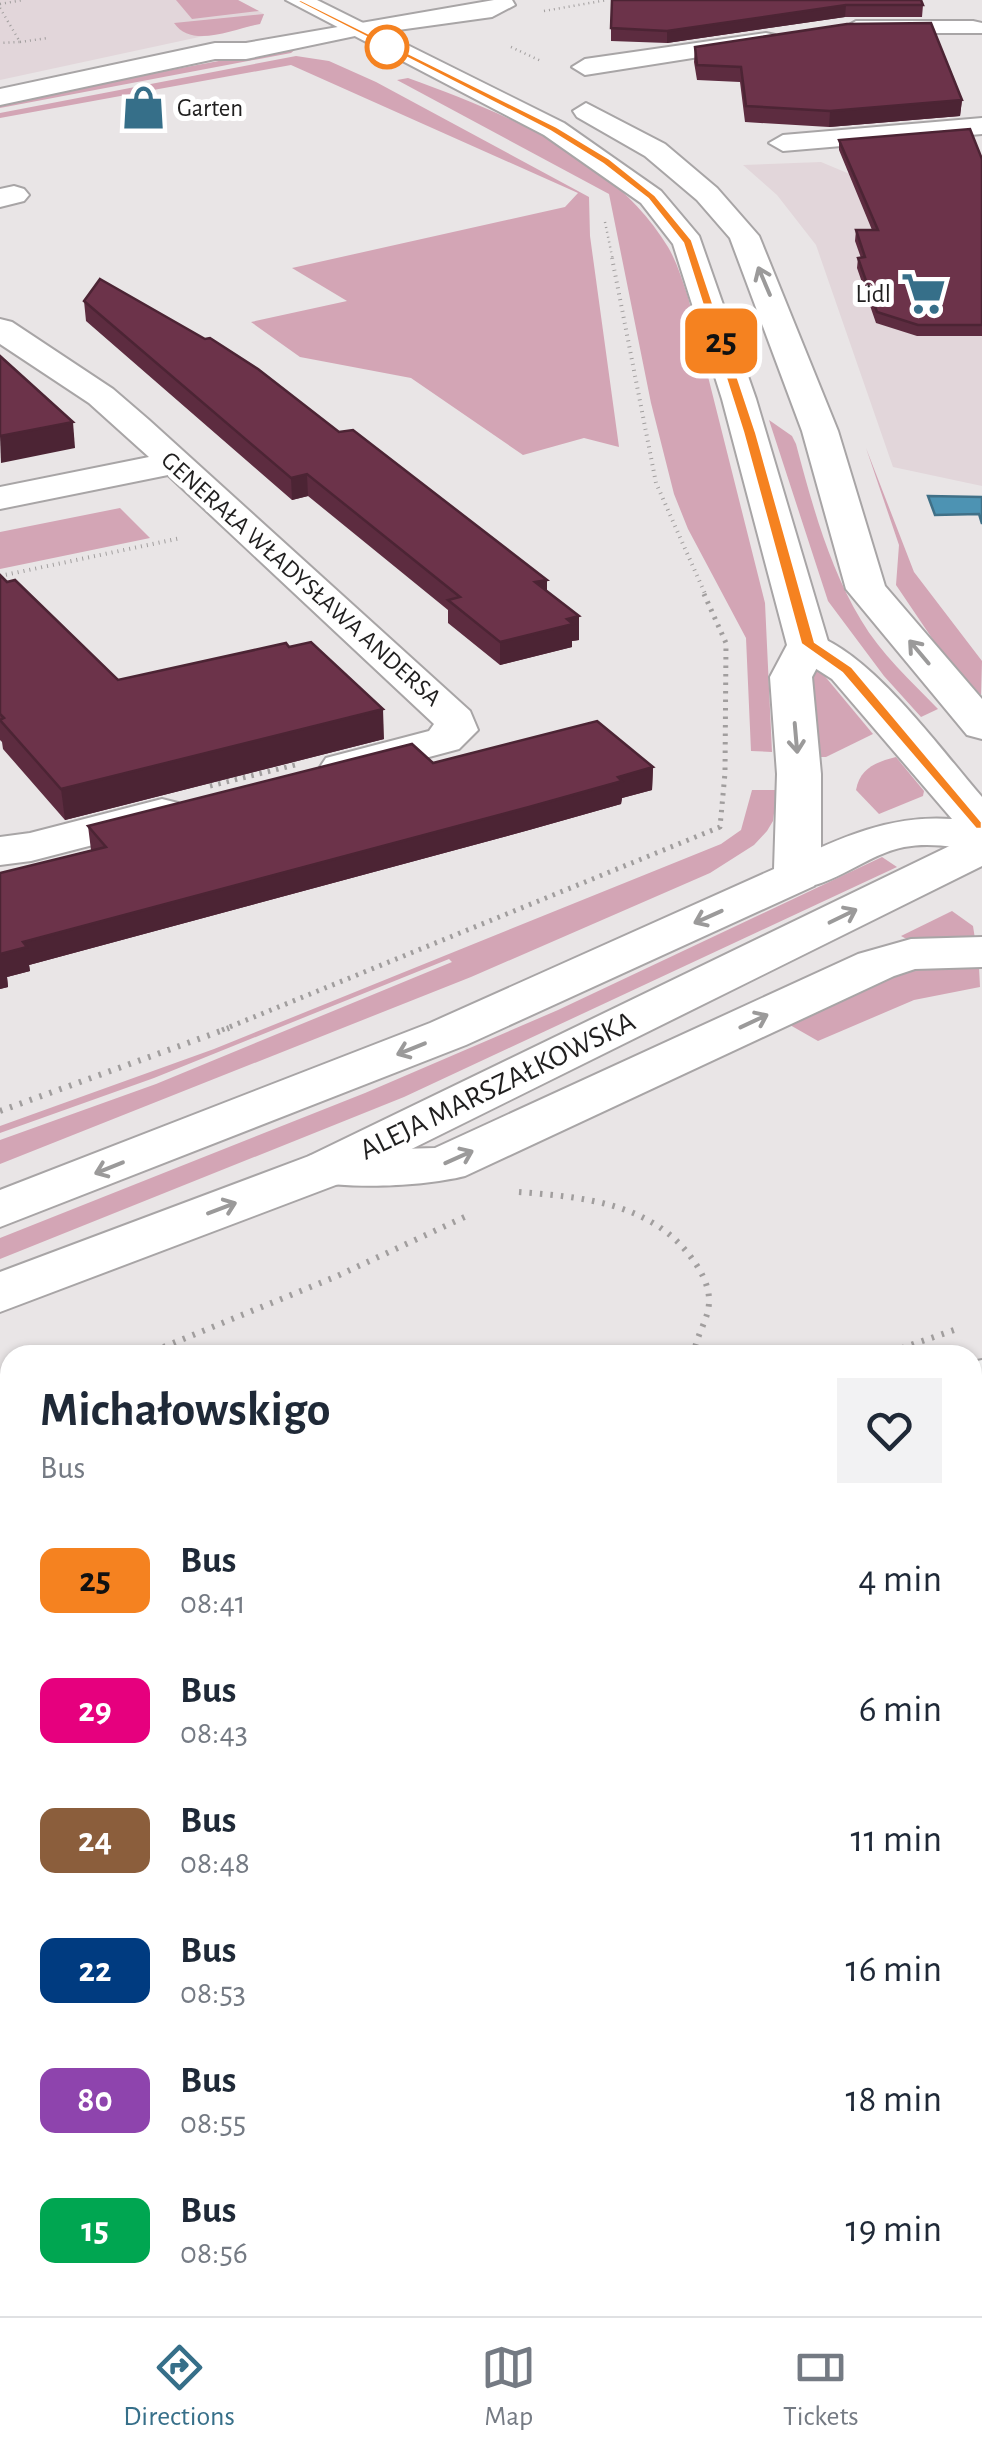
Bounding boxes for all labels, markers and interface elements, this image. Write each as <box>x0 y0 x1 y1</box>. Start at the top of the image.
unlabelled marker <box>366 26 408 68</box>
shop icon: Garten <box>120 83 168 131</box>
place label: Garten <box>177 96 243 121</box>
one-way arrow <box>754 266 772 297</box>
supermarket icon: Lidl <box>900 269 948 317</box>
place label: Lidl <box>855 282 891 307</box>
line badge: 25 <box>676 308 766 374</box>
text: 25 <box>705 324 737 359</box>
street label: GENERAŁA WŁADYSŁAWA ANDERSA <box>156 447 446 711</box>
one-way arrow <box>908 639 930 665</box>
one-way arrow <box>787 721 806 753</box>
one-way arrow <box>827 906 857 925</box>
one-way arrow <box>694 908 724 927</box>
street label: ALEJA MARSZAŁKOWSKA <box>355 1006 640 1166</box>
one-way arrow <box>739 1010 769 1029</box>
one-way arrow <box>396 1041 427 1059</box>
one-way arrow <box>443 1147 474 1165</box>
one-way arrow <box>94 1160 125 1178</box>
one-way arrow <box>206 1198 237 1216</box>
button: heart <box>837 1378 942 1483</box>
text: Michałowskigo <box>40 1387 330 1435</box>
text: Bus <box>40 1452 85 1484</box>
text: Bus <box>180 1542 236 1580</box>
text: 4 min <box>858 1561 942 1599</box>
text: 25 <box>79 1563 111 1598</box>
text: 08:41 <box>180 1587 246 1619</box>
text: Bus <box>180 1672 236 1710</box>
text: 6 min <box>859 1691 942 1729</box>
text: 29 <box>78 1693 112 1728</box>
text: 08:43 <box>180 1717 248 1749</box>
text: Bus <box>180 1802 236 1840</box>
text: 11 min <box>850 1821 942 1859</box>
text: 24 <box>78 1823 112 1858</box>
text: 08:48 <box>180 1847 250 1879</box>
text: Bus <box>180 1932 236 1970</box>
text: 16 min <box>846 1951 942 1989</box>
text: 22 <box>79 1953 111 1988</box>
text: 08:53 <box>180 1977 246 2009</box>
text: Bus <box>180 2062 236 2100</box>
text: 18 min <box>845 2081 942 2119</box>
text: 80 <box>77 2083 113 2118</box>
text: 08:55 <box>180 2107 246 2139</box>
text: Bus <box>180 2192 236 2230</box>
text: 19 min <box>846 2211 942 2249</box>
text: 15 <box>81 2213 109 2248</box>
text: 08:56 <box>180 2237 248 2269</box>
tab: Directions <box>123 2340 235 2434</box>
tab: Map <box>481 2340 536 2434</box>
tab: Tickets <box>783 2340 859 2434</box>

